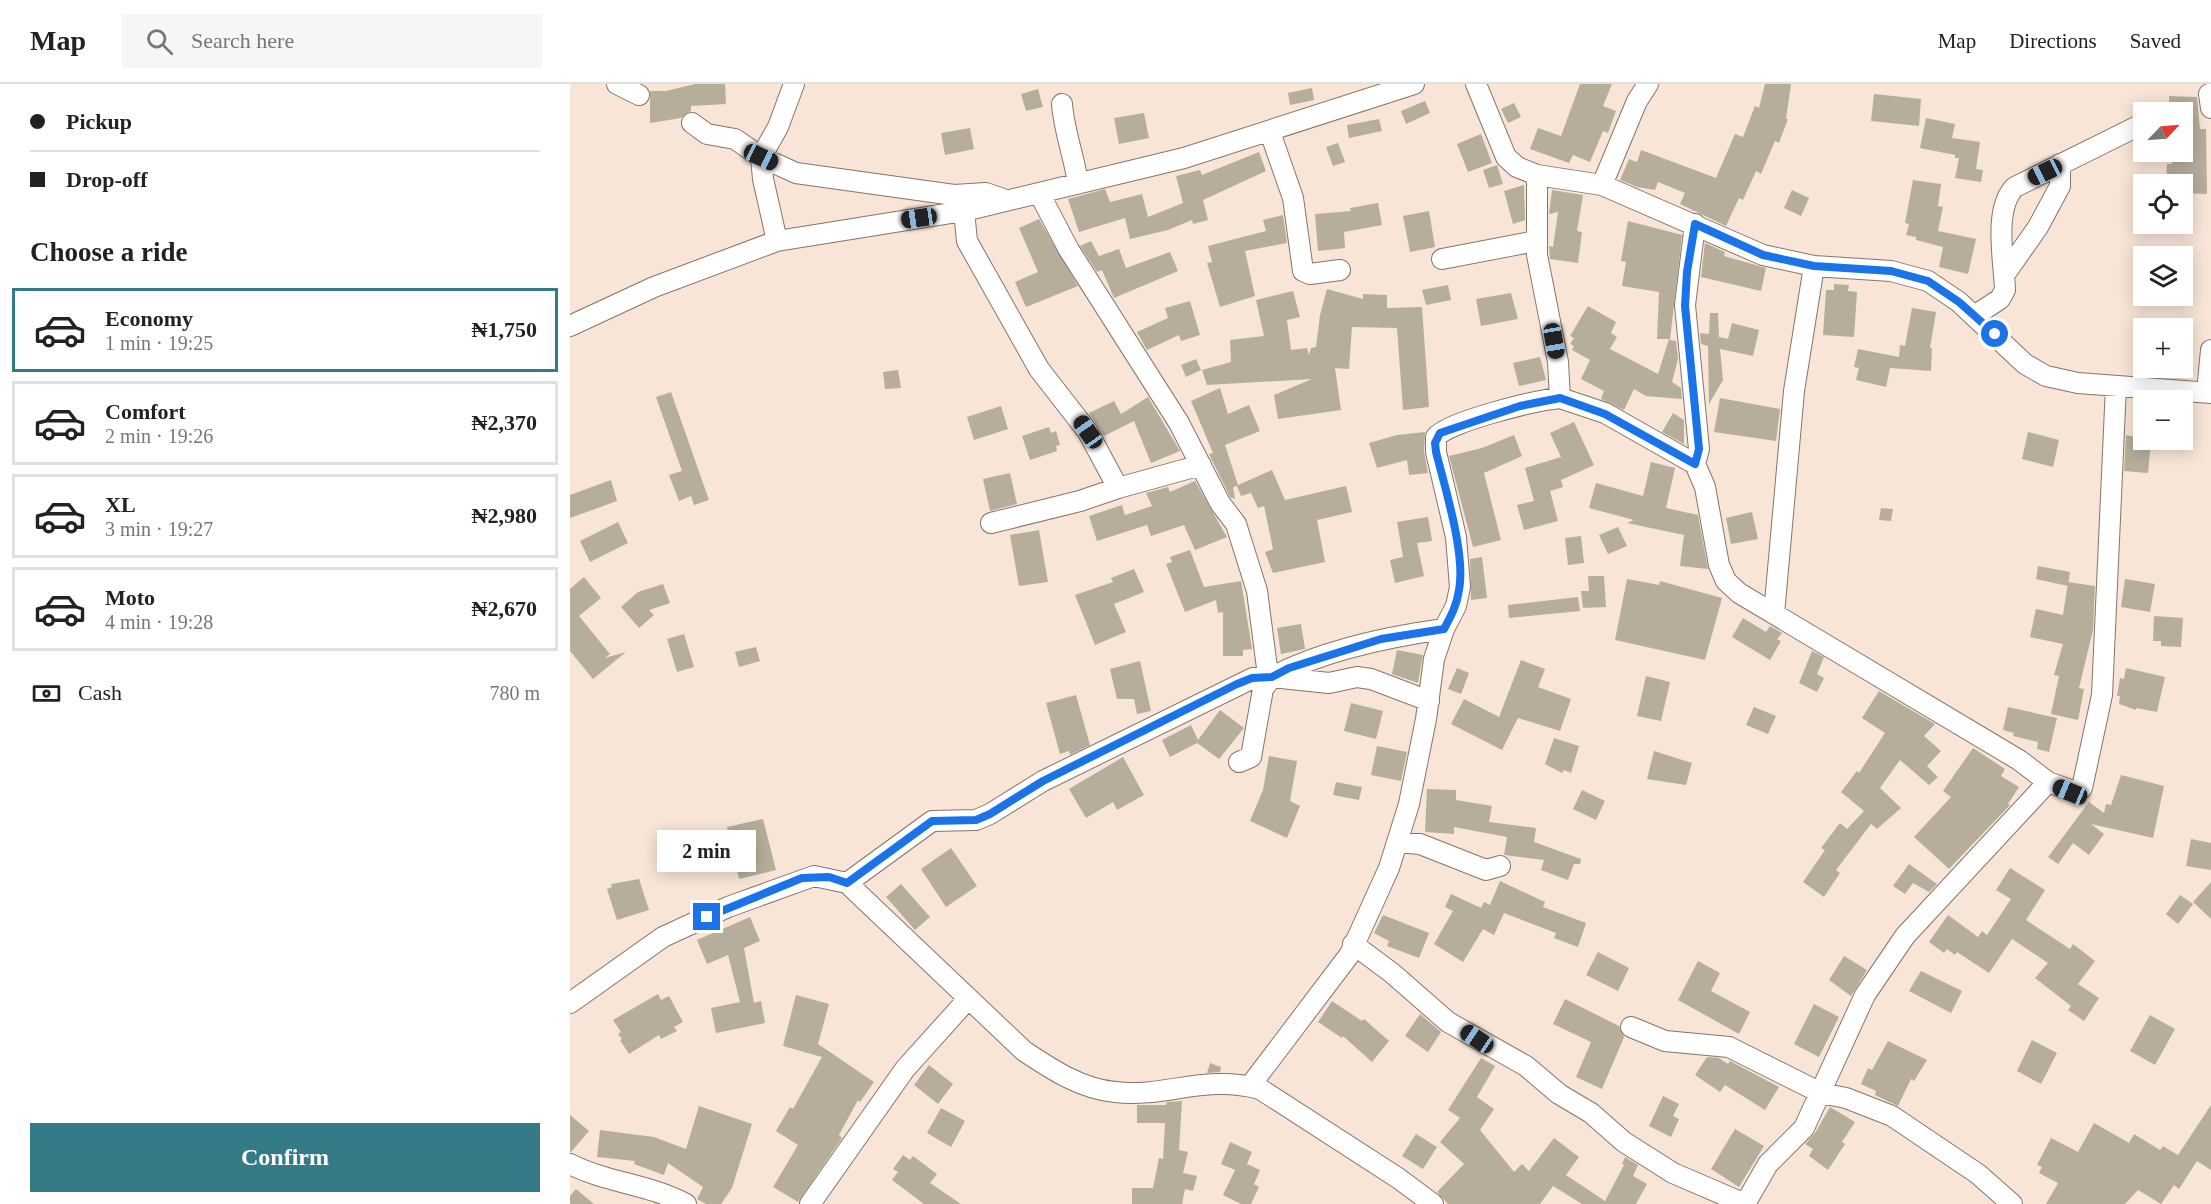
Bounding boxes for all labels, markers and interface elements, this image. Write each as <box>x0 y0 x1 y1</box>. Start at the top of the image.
search box <box>122 14 542 68</box>
text: Map <box>30 25 86 56</box>
icon: search <box>143 25 176 58</box>
text: Search here <box>191 28 294 53</box>
text: Map <box>1938 29 1976 53</box>
text: Directions <box>2009 29 2097 53</box>
text: Saved <box>2130 29 2181 53</box>
north arrow <box>2133 102 2193 162</box>
map controls <box>2133 102 2193 450</box>
text: Pickup <box>66 109 132 134</box>
car <box>741 141 781 173</box>
car <box>2025 156 2065 188</box>
text: Drop-off <box>66 167 147 192</box>
button: locate <box>2133 174 2193 234</box>
car <box>900 207 938 229</box>
text: Choose a ride <box>30 237 188 267</box>
button: layers <box>2133 246 2193 306</box>
icon: car <box>33 303 87 357</box>
text: Economy <box>105 306 193 331</box>
text: ₦1,750 <box>472 317 537 342</box>
button: + <box>2133 318 2193 378</box>
route start <box>1981 320 2008 347</box>
car <box>1542 322 1566 360</box>
text: 1 min · 19:25 <box>105 332 213 354</box>
button: − <box>2133 390 2193 450</box>
icon: car <box>33 396 87 450</box>
text: Comfort <box>105 399 186 424</box>
text: ₦2,370 <box>472 410 537 435</box>
car <box>1070 412 1106 452</box>
text: 2 min · 19:26 <box>105 425 213 447</box>
icon: car <box>33 489 87 543</box>
text: XL <box>105 492 136 517</box>
text: ₦2,980 <box>472 503 537 528</box>
text: 3 min · 19:27 <box>105 518 213 540</box>
icon: car <box>33 582 87 636</box>
text: Moto <box>105 585 155 610</box>
text: ₦2,670 <box>472 596 537 621</box>
text: 4 min · 19:28 <box>105 611 213 633</box>
icon: cash <box>30 677 63 710</box>
text: Cash <box>78 680 122 705</box>
text: 780 m <box>489 682 540 704</box>
car <box>2050 777 2090 807</box>
callout: 2 min <box>658 830 756 872</box>
text: 2 min <box>682 840 731 862</box>
route end <box>693 903 720 930</box>
car <box>1457 1021 1497 1057</box>
button: Confirm <box>30 1123 540 1192</box>

